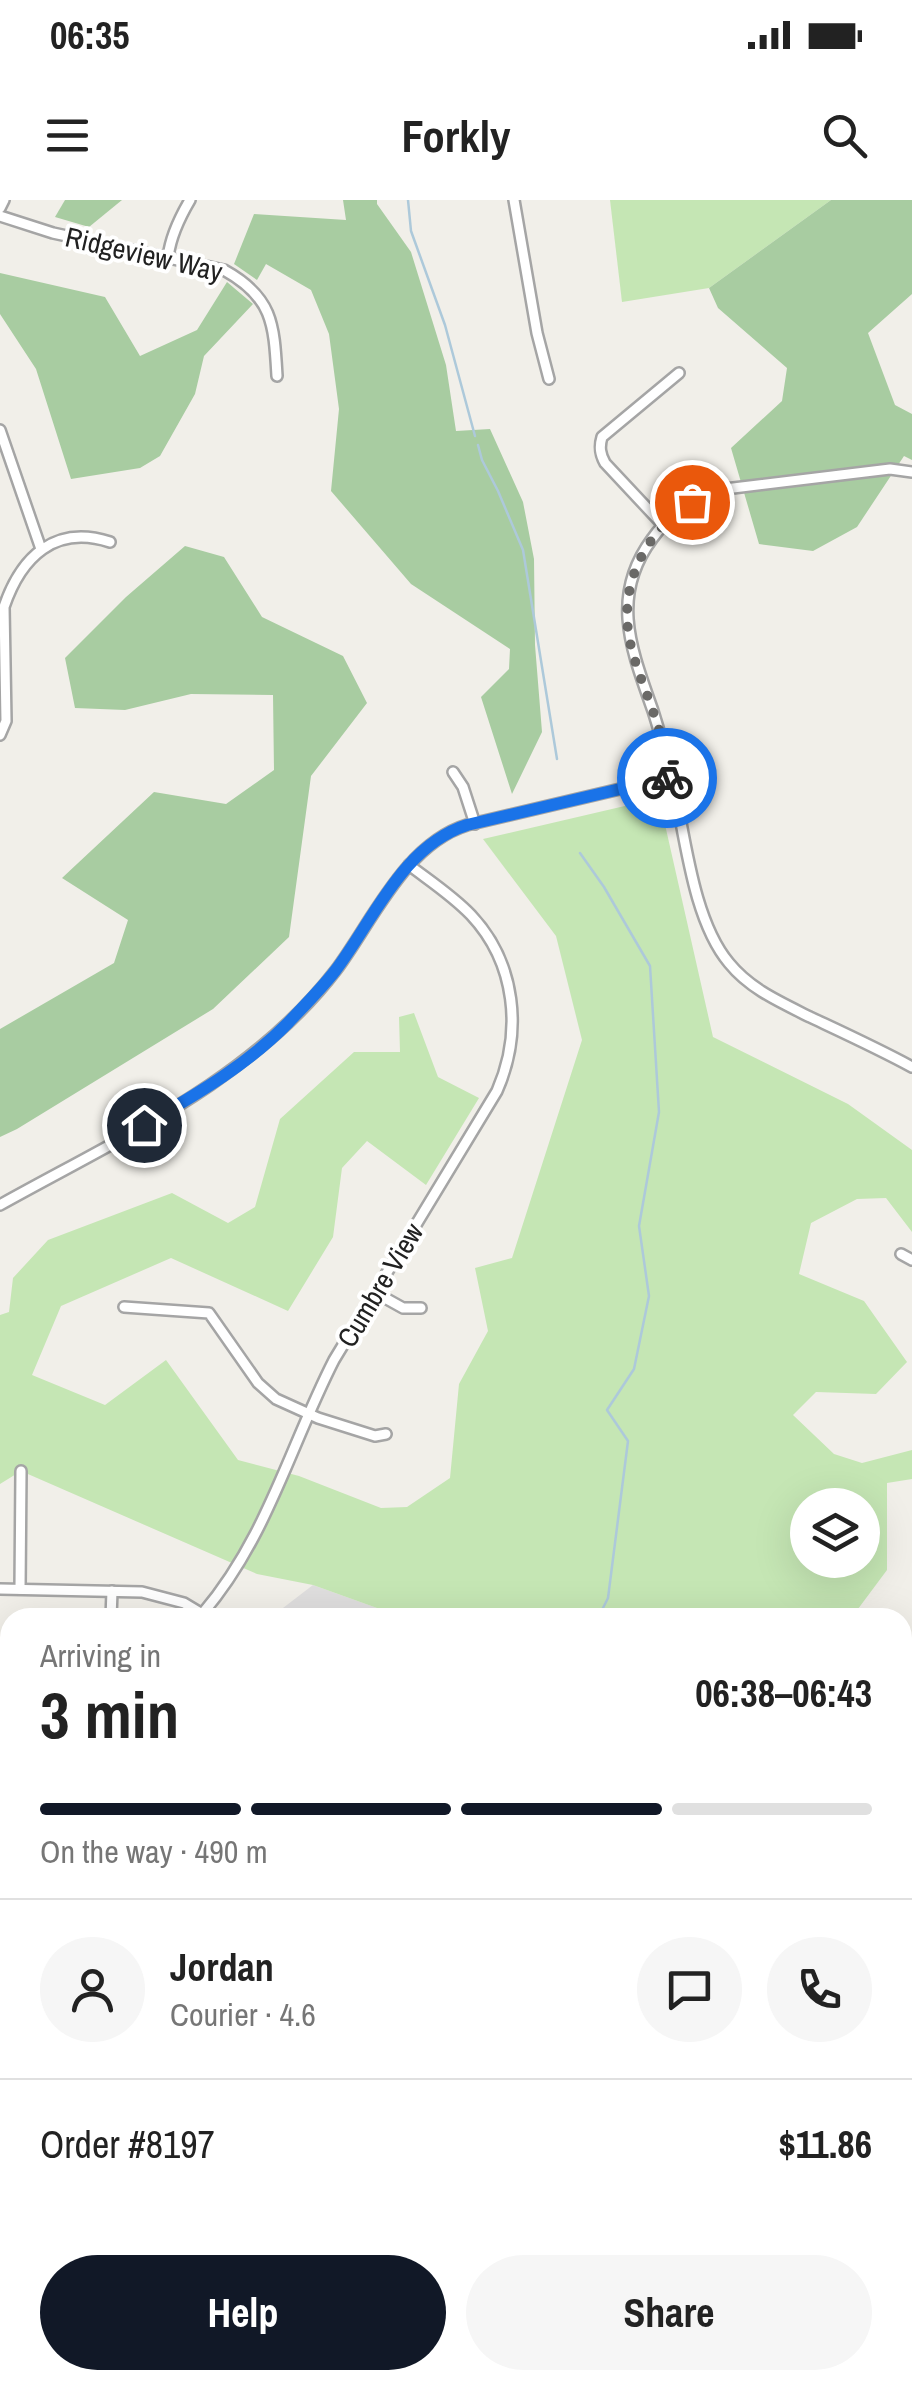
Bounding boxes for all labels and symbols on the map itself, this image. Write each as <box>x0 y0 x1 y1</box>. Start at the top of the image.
street label: Ridgeview Way <box>62 217 227 291</box>
pin <box>650 460 735 545</box>
courier <box>617 728 717 828</box>
pin <box>102 1083 187 1168</box>
street label: Cumbre View <box>328 1215 432 1354</box>

